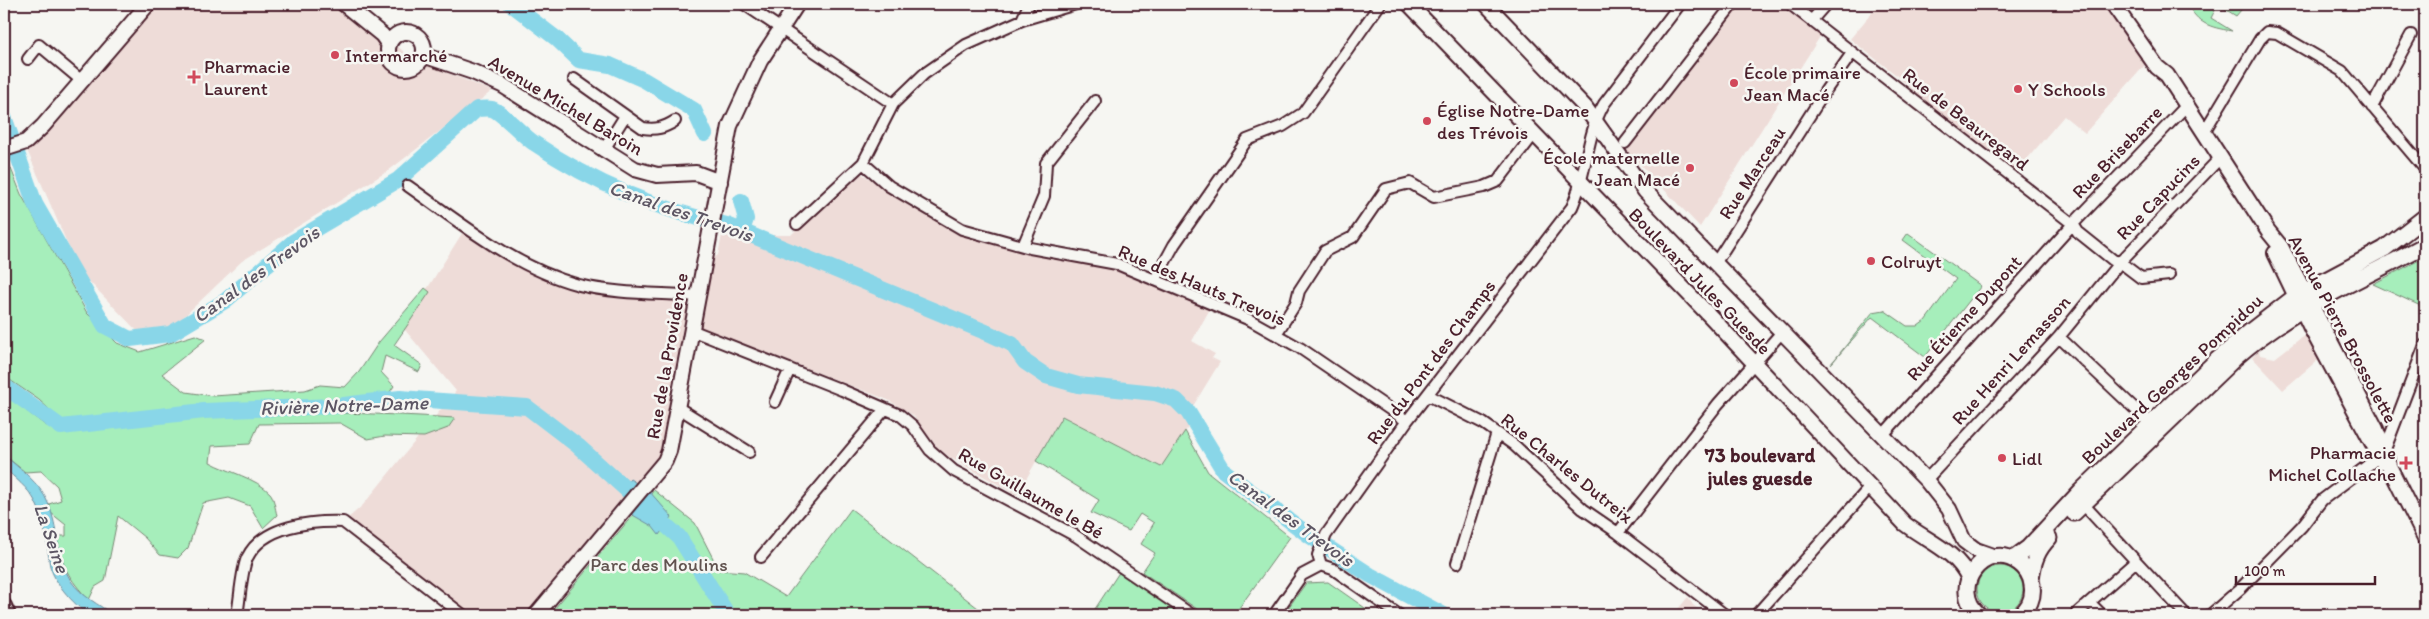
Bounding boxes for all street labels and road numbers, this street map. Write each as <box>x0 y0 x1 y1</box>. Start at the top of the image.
street label: Avenue Michel Baroin <box>485 50 648 160</box>
street label: Rue de Beauregard <box>1898 63 2034 176</box>
street label: Rue Brisebarre <box>2067 101 2167 203</box>
street label: Rue Marceau <box>1714 122 1791 224</box>
street label: Rue Capucins <box>2111 149 2205 245</box>
street label: Boulevard Jules Guesde <box>1624 203 1776 359</box>
street label: Avenue Pierre Brossolette <box>2284 231 2402 427</box>
street label: Rue des Hauts Trevois <box>1115 239 1289 331</box>
street label: Rue Étienne Dupont <box>1902 250 2026 386</box>
street label: Rue de la Providence <box>641 271 693 441</box>
street label: Rue du Pont des Champs <box>1361 275 1501 449</box>
street label: Boulevard Georges Pompidou <box>2077 289 2267 469</box>
street label: Rue Henri Lemasson <box>1947 290 2075 430</box>
street label: Rue Charles Dutreix <box>1496 408 1638 529</box>
street label: Rue Guillaume le Bé <box>954 442 1108 544</box>

